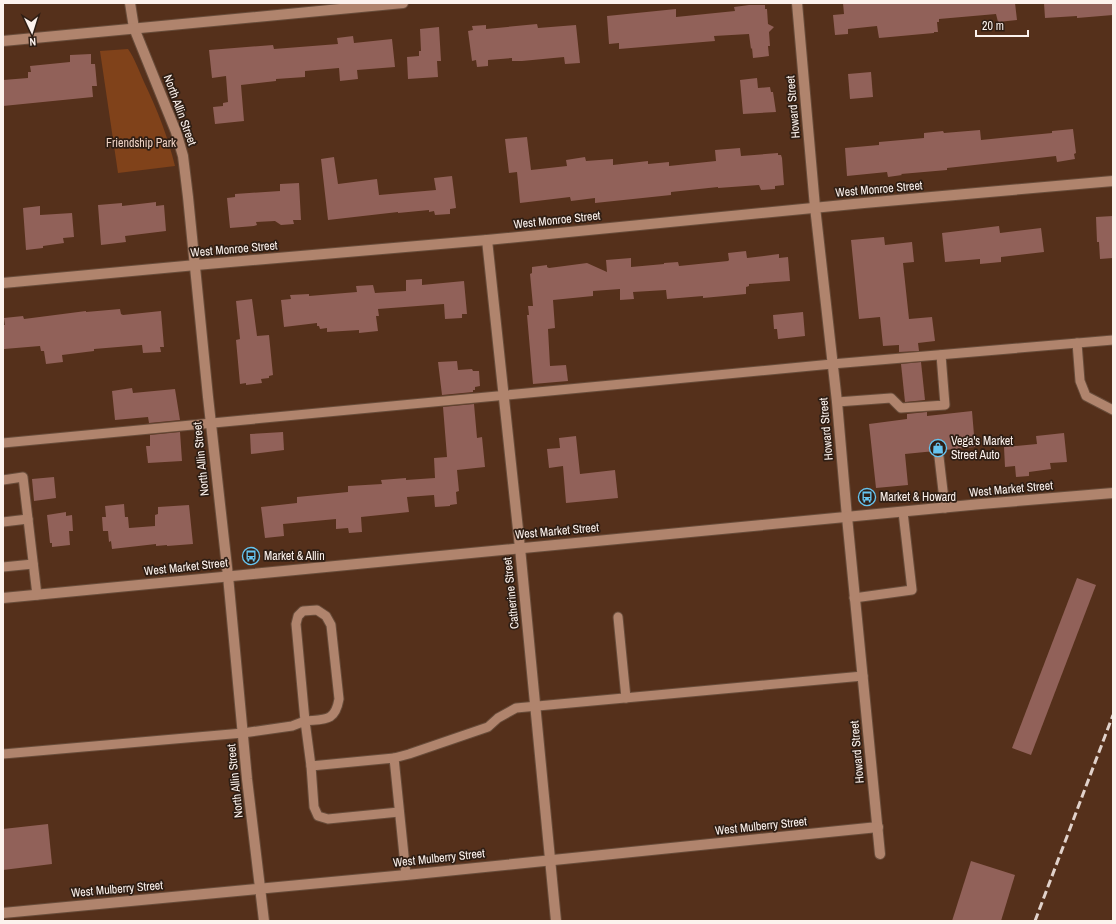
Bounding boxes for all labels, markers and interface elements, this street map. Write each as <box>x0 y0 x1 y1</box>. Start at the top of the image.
north arrow <box>12 12 52 52</box>
scale bar <box>976 12 1028 38</box>
text: 20 m <box>982 18 1004 34</box>
text: N <box>29 35 36 49</box>
street label: North Allin Street <box>160 72 200 148</box>
street label: Howard Street <box>782 75 804 139</box>
park label: Friendship Park <box>106 135 176 151</box>
street label: West Monroe Street <box>835 177 923 201</box>
street label: West Monroe Street <box>513 207 602 233</box>
street label: West Monroe Street <box>190 237 278 261</box>
street label: Howard Street <box>815 397 837 461</box>
street label: North Allin Street <box>189 421 213 497</box>
place label: Vega's Market Street Auto <box>951 433 1013 463</box>
shop icon: Vega's Market Street Auto <box>928 438 948 458</box>
street label: West Market Street <box>968 477 1054 501</box>
bus stop icon: Market & Howard <box>857 487 877 507</box>
place label: Market & Howard <box>880 489 956 505</box>
street label: West Market Street <box>514 519 600 543</box>
bus stop icon: Market & Allin <box>241 546 261 566</box>
place label: Market & Allin <box>264 548 325 564</box>
street label: West Market Street <box>143 555 229 579</box>
street label: Catherine Street <box>499 556 523 630</box>
street label: Howard Street <box>846 720 868 784</box>
street label: North Allin Street <box>223 743 247 819</box>
street label: West Mulberry Street <box>714 813 808 839</box>
street label: West Mulberry Street <box>392 845 486 871</box>
street label: West Mulberry Street <box>70 877 164 901</box>

